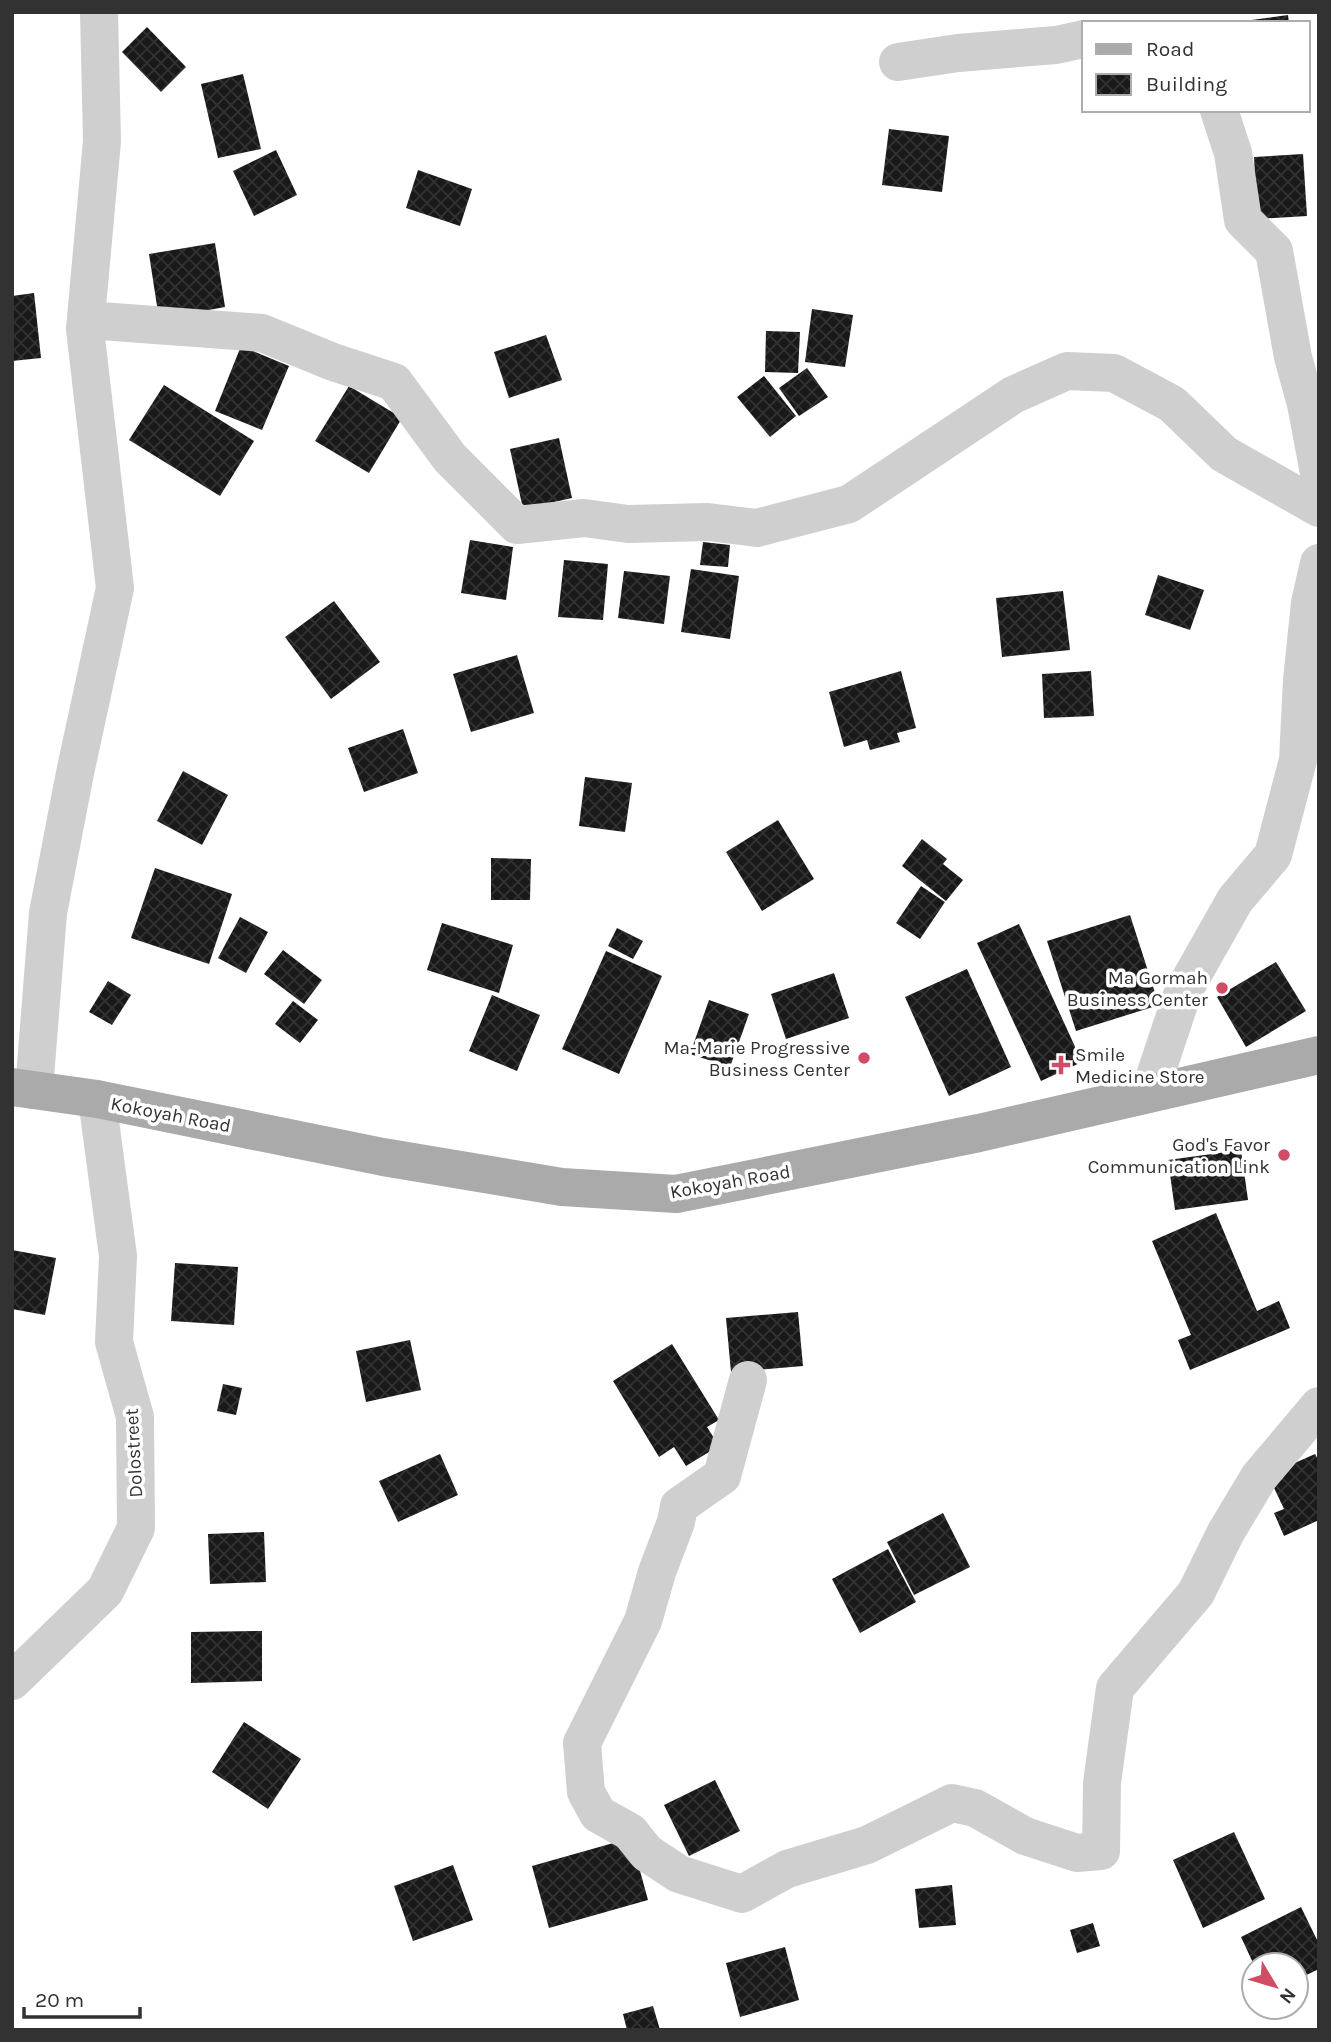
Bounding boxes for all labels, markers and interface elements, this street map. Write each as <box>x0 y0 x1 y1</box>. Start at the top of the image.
legend <box>1082 21 1310 112</box>
text: Road <box>1146 37 1194 61</box>
text: Building <box>1146 72 1227 96</box>
place label: Ma Gormah Business Center <box>1067 967 1208 1011</box>
marker: Ma Gormah Business Center <box>1214 980 1230 996</box>
place label: Ma-Marie Progressive Business Center <box>663 1037 850 1081</box>
place label: Smile Medicine Store <box>1075 1044 1205 1088</box>
marker: Ma-Marie Progressive Business Center <box>856 1050 872 1066</box>
marker: Smile Medicine Store <box>1053 1057 1069 1073</box>
street label: Kokoyah Road <box>109 1093 233 1137</box>
place label: God's Favor Communication Link <box>1088 1134 1270 1178</box>
marker: God's Favor Communication Link <box>1276 1147 1292 1163</box>
street label: Kokoyah Road <box>668 1161 792 1203</box>
street label: Dolostreet <box>121 1408 147 1498</box>
north arrow <box>1240 1951 1310 2021</box>
scale bar <box>24 1976 140 2020</box>
text: N <box>1275 1984 1300 2008</box>
text: 20 m <box>35 1988 84 2012</box>

